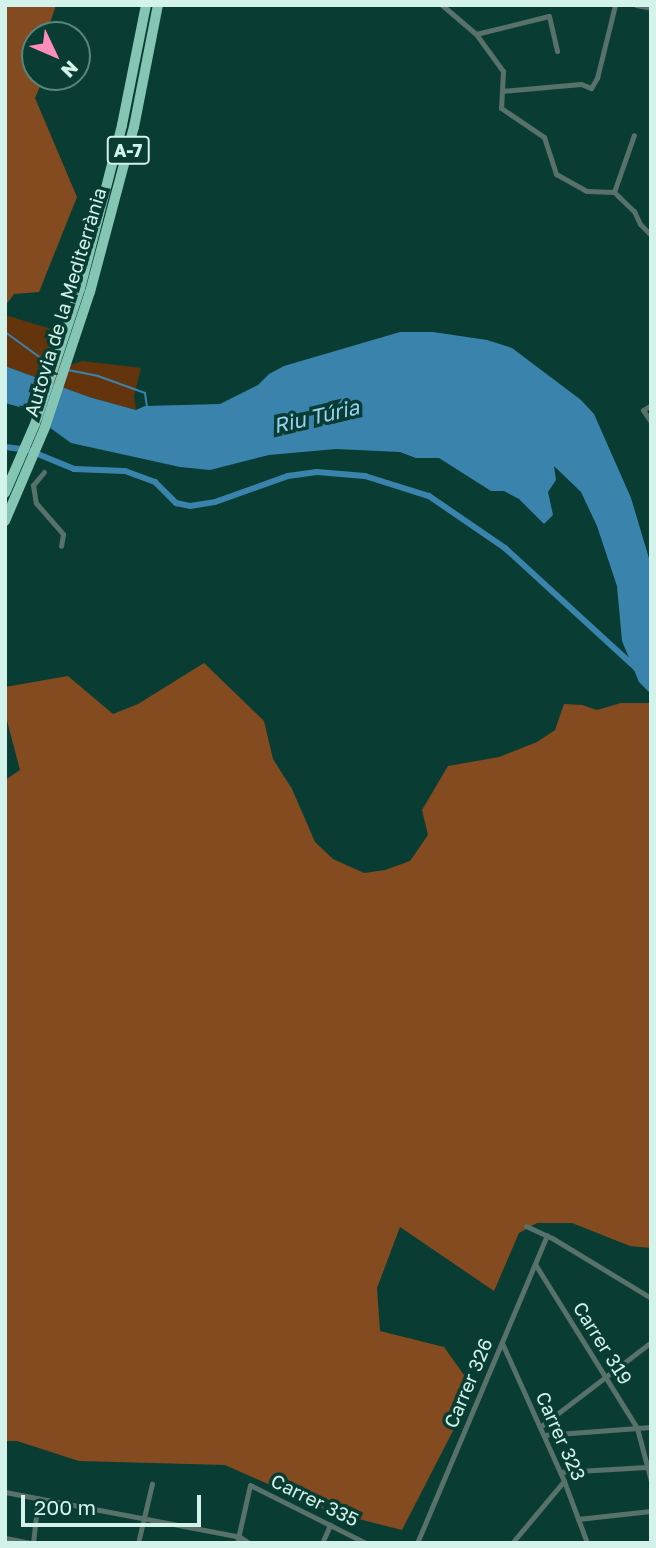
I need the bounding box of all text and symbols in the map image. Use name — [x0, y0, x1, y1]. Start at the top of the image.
north arrow — [21, 21, 91, 91]
text: N — [57, 56, 83, 83]
road number: A-7 — [105, 135, 151, 164]
street label: Autovia de la Mediterrània — [19, 185, 111, 419]
water label: Riu Túria — [271, 394, 361, 438]
street label: Carrer 319 — [569, 1297, 637, 1389]
street label: Carrer 326 — [439, 1335, 497, 1431]
street label: Carrer 323 — [531, 1388, 591, 1484]
street label: Carrer 335 — [267, 1469, 363, 1531]
scale bar — [24, 1482, 205, 1526]
text: 200 m — [34, 1494, 96, 1520]

